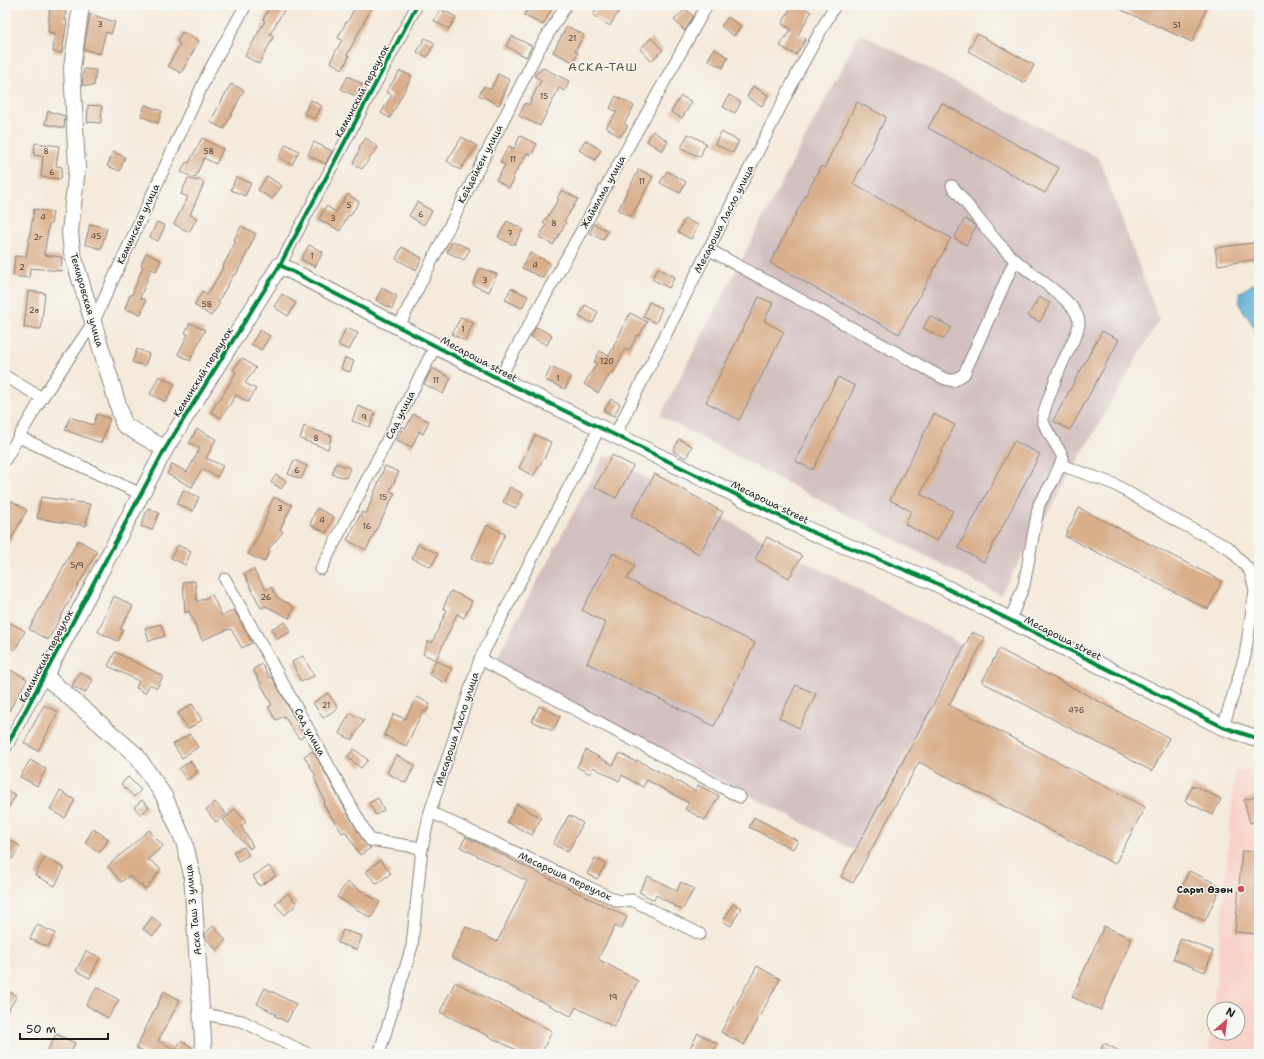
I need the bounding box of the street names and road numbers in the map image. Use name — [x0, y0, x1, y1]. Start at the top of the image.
street label: Кеминский переулок — [332, 42, 392, 140]
street label: Кейдейкен улица — [455, 122, 506, 206]
street label: Жайылма улица — [578, 152, 629, 231]
street label: Месароша Ласло улица — [691, 162, 757, 275]
street label: Кеминская улица — [114, 181, 163, 266]
street label: Темировская улица — [67, 251, 107, 349]
street label: Кеминский переулок — [170, 324, 236, 419]
street label: Месароша street — [438, 333, 520, 385]
street label: Сад улица — [382, 388, 418, 441]
street label: Месароша street — [729, 478, 811, 526]
street label: Кеминский переулок — [16, 607, 76, 705]
street label: Месароша street — [1022, 613, 1104, 663]
street label: Месароша Ласло улица — [432, 670, 482, 788]
street label: Сад улица — [292, 706, 329, 759]
street label: Месароша переулок — [516, 849, 614, 904]
street label: Аска Таш 3 улица — [182, 863, 204, 956]

